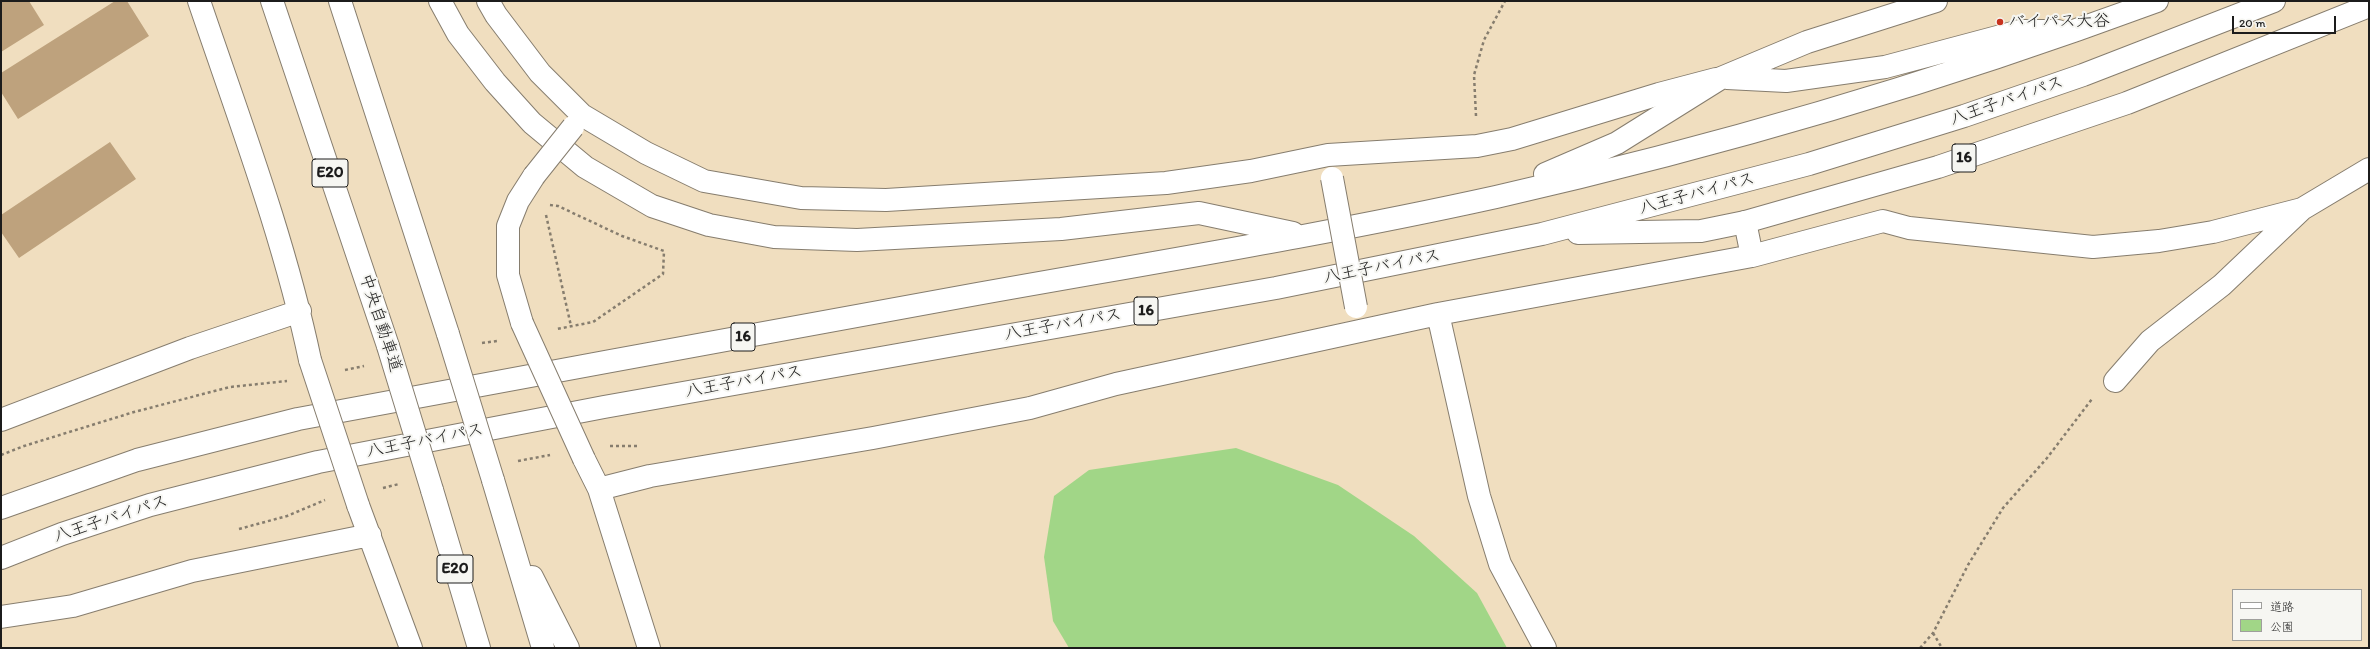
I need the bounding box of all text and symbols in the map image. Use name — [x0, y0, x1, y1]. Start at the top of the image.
scale bar — [2234, 8, 2338, 34]
place label: バイパス大谷 — [2008, 12, 2110, 32]
text: 20 m — [2239, 16, 2266, 30]
marker: バイパス大谷 — [1995, 17, 2005, 27]
street label: 八王子バイパス — [1947, 72, 2067, 130]
road number: 16 — [1952, 144, 1976, 172]
road number: E20 — [312, 159, 348, 187]
street label: 八王子バイパス — [1637, 169, 1757, 219]
street label: 八王子バイパス — [1322, 246, 1442, 288]
street label: 中央自動車道 — [355, 271, 405, 375]
road number: 16 — [1134, 297, 1158, 325]
street label: 八王子バイパス — [1003, 305, 1123, 345]
road number: 16 — [731, 323, 755, 351]
street label: 八王子バイパス — [684, 362, 804, 402]
street label: 八王子バイパス — [365, 420, 485, 462]
street label: 八王子バイパス — [51, 491, 171, 547]
road number: E20 — [437, 555, 473, 583]
legend — [2232, 589, 2362, 641]
text: 道路 — [2270, 600, 2294, 614]
text: 公園 — [2270, 620, 2294, 634]

